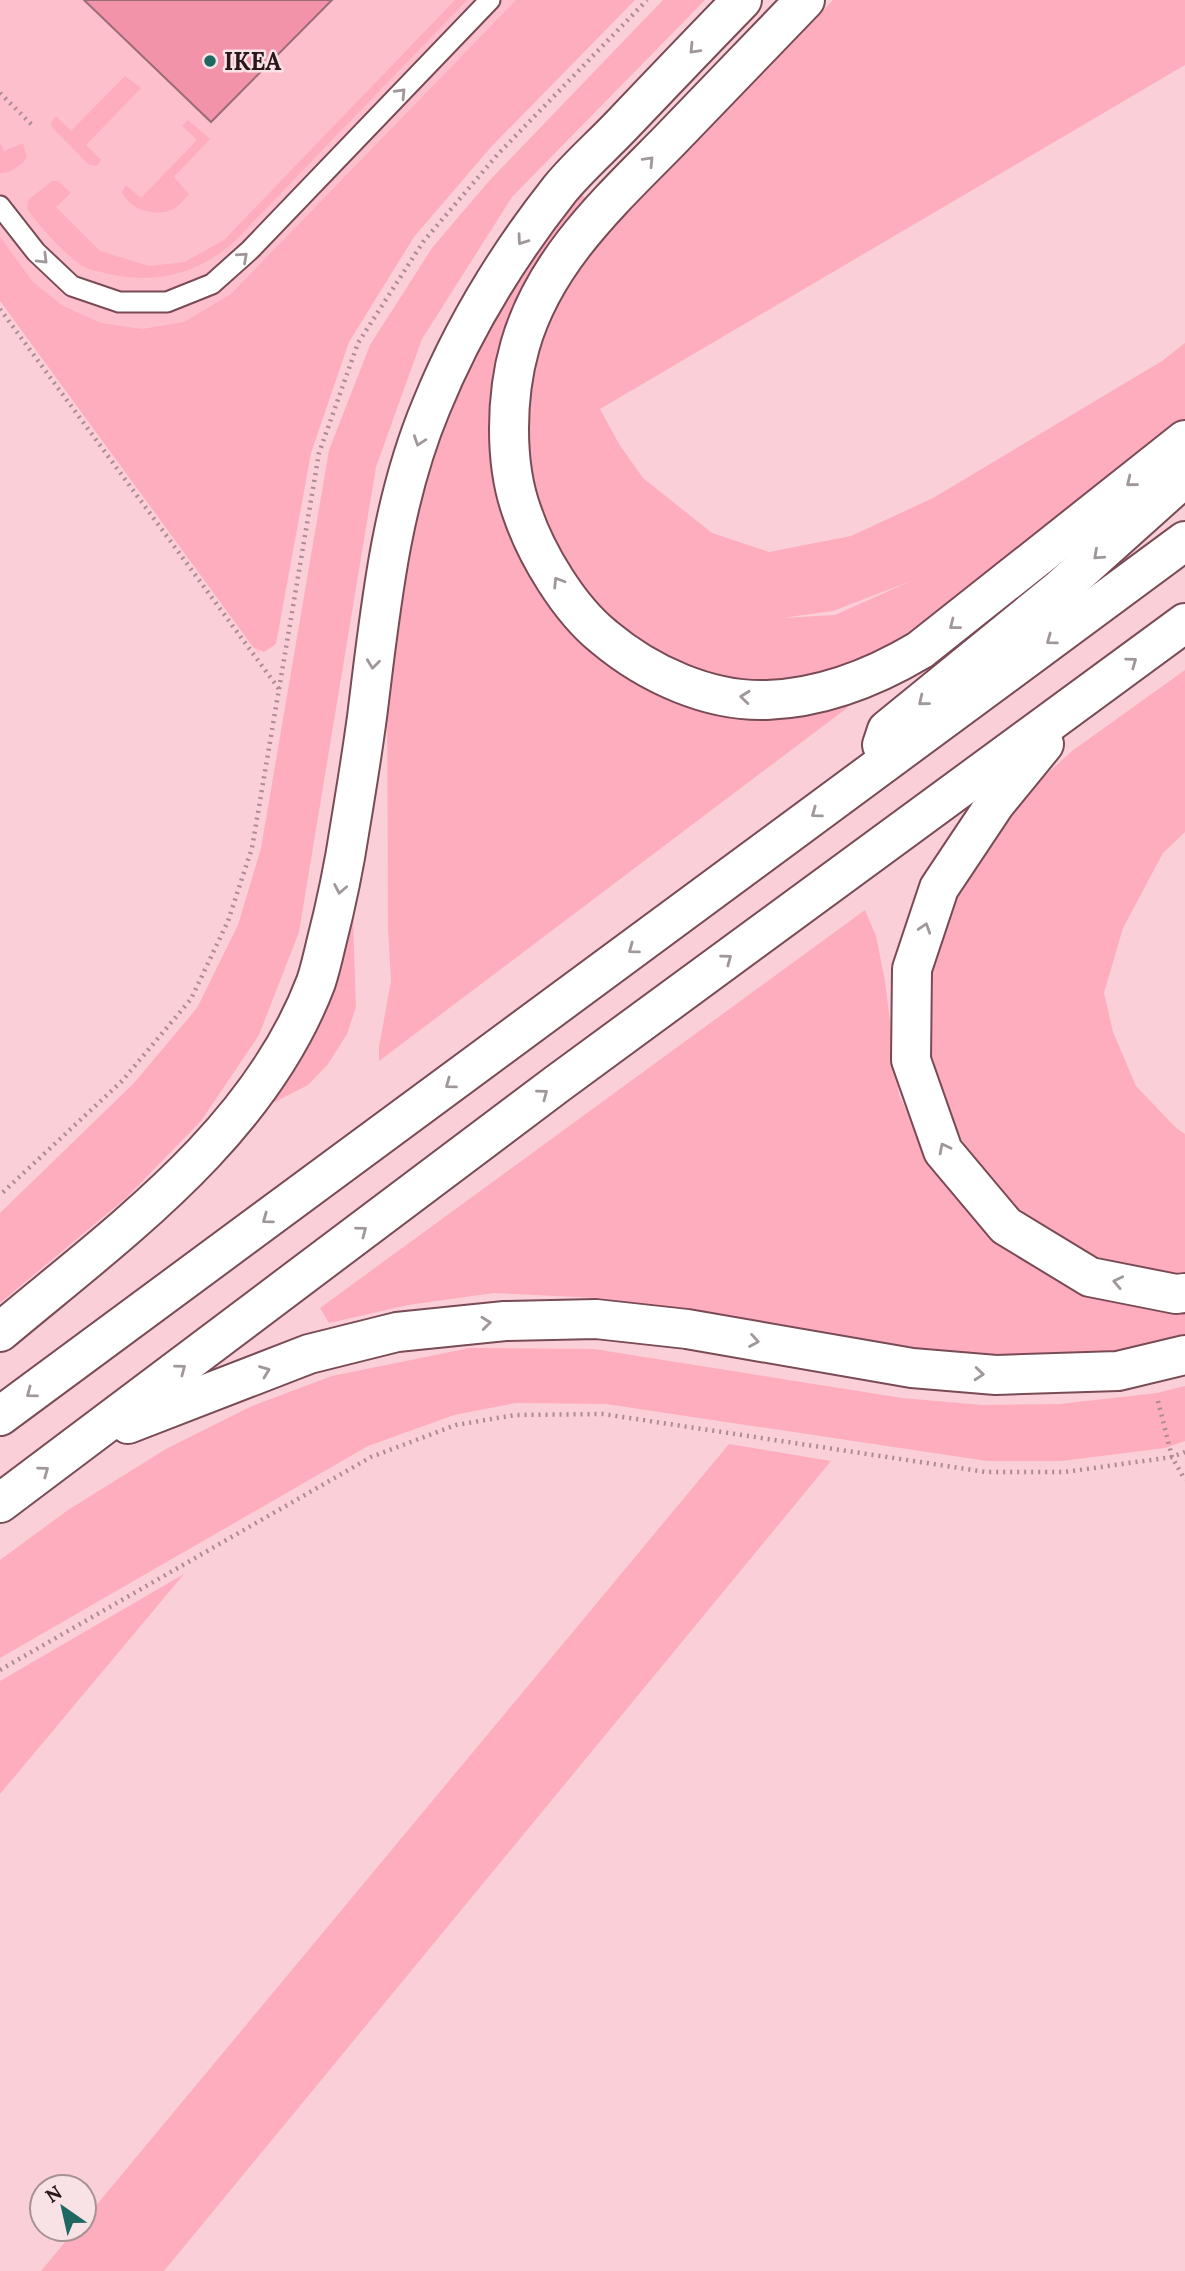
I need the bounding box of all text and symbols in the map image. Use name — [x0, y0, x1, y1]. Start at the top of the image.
one-way arrow — [690, 41, 703, 54]
place label: IKEA — [224, 46, 281, 77]
marker: IKEA — [202, 53, 218, 69]
one-way arrow — [392, 88, 405, 101]
one-way arrow — [641, 156, 654, 169]
one-way arrow — [518, 232, 530, 245]
one-way arrow — [35, 250, 48, 263]
one-way arrow — [235, 252, 248, 265]
one-way arrow — [413, 435, 427, 447]
one-way arrow — [1127, 474, 1139, 487]
one-way arrow — [1093, 547, 1106, 560]
one-way arrow — [554, 577, 567, 590]
one-way arrow — [950, 617, 963, 629]
one-way arrow — [1046, 631, 1059, 644]
one-way arrow — [366, 658, 381, 670]
one-way arrow — [1124, 658, 1137, 670]
one-way arrow — [739, 690, 751, 705]
one-way arrow — [918, 692, 931, 705]
one-way arrow — [811, 805, 824, 818]
one-way arrow — [333, 883, 348, 895]
one-way arrow — [917, 923, 931, 935]
one-way arrow — [628, 940, 641, 953]
one-way arrow — [719, 955, 732, 968]
one-way arrow — [445, 1075, 458, 1088]
one-way arrow — [536, 1090, 548, 1103]
one-way arrow — [938, 1142, 952, 1155]
one-way arrow — [262, 1210, 275, 1223]
one-way arrow — [354, 1227, 367, 1240]
one-way arrow — [1112, 1276, 1124, 1291]
one-way arrow — [481, 1316, 492, 1331]
one-way arrow — [748, 1333, 760, 1348]
one-way arrow — [173, 1364, 185, 1377]
one-way arrow — [259, 1365, 271, 1379]
one-way arrow — [974, 1366, 985, 1381]
one-way arrow — [26, 1385, 39, 1397]
one-way arrow — [36, 1467, 48, 1479]
north arrow — [28, 2173, 98, 2243]
text: N — [41, 2180, 67, 2208]

